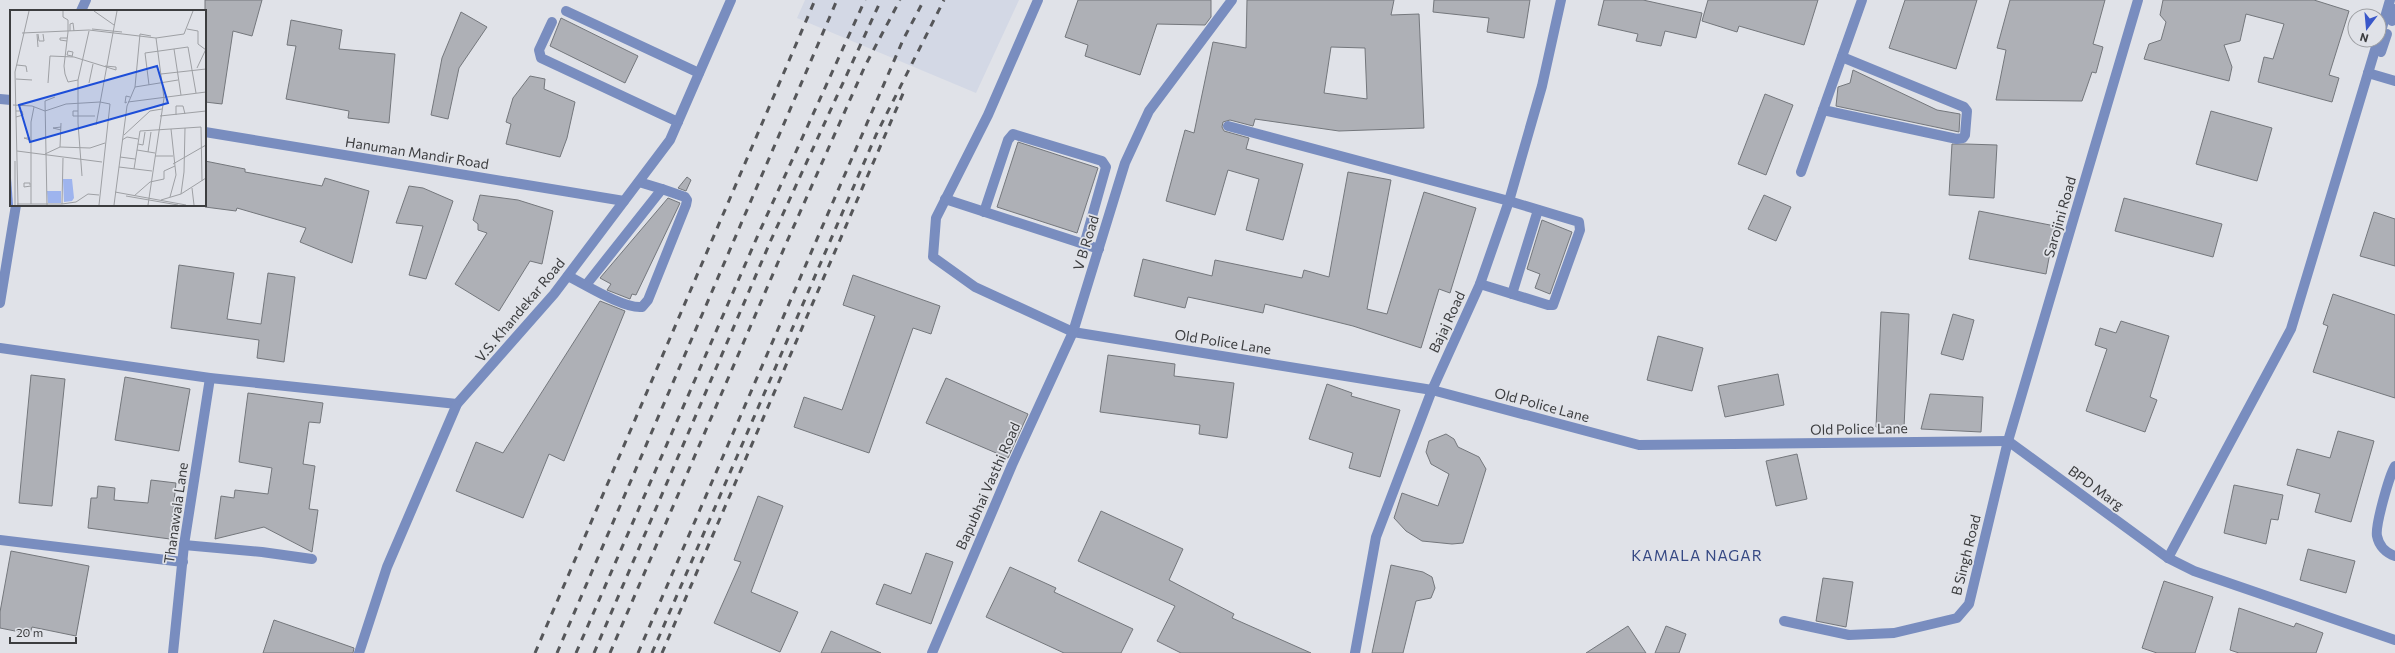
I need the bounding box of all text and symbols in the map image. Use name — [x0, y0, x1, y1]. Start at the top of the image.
north arrow — [2347, 8, 2387, 48]
inset map — [10, 10, 206, 206]
text: N — [2358, 31, 2370, 45]
street label: Hanuman Mandir Road — [344, 133, 490, 172]
street label: Sarojini Road — [2040, 174, 2079, 259]
street label: V B Road — [1069, 213, 1102, 272]
street label: V.S. Khandekar Road — [471, 254, 568, 365]
street label: Bajaj Road — [1425, 288, 1468, 355]
street label: Old Police Lane — [1174, 325, 1273, 358]
street label: Old Police Lane — [1493, 384, 1591, 425]
street label: Bapubhai Vasthi Road — [952, 419, 1023, 552]
street label: Old Police Lane — [1810, 419, 1908, 438]
street label: Thanawala Lane — [160, 461, 191, 565]
street label: BPD Marg — [2065, 462, 2128, 514]
street label: B Singh Road — [1947, 513, 1984, 597]
district label: KAMALA NAGAR — [1631, 546, 1763, 564]
scale bar — [10, 619, 76, 645]
text: 20 m — [16, 625, 43, 639]

